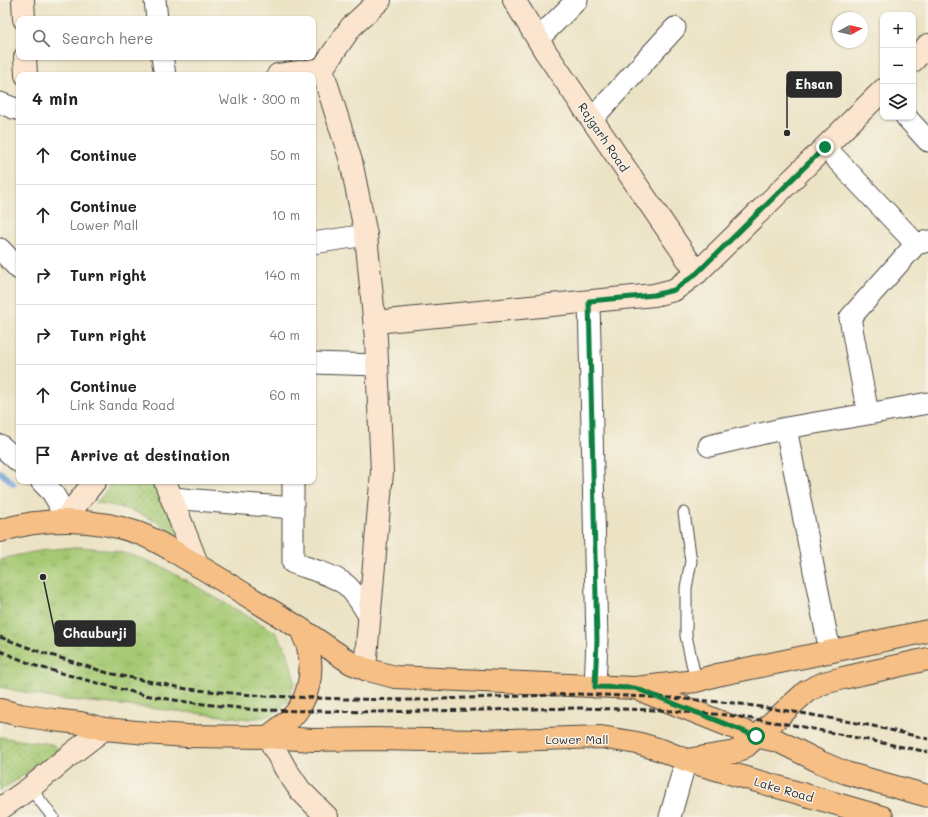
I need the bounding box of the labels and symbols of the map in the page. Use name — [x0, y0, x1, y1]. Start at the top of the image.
north arrow — [832, 12, 868, 48]
callout: Ehsan — [787, 72, 841, 97]
text: Ehsan — [795, 75, 833, 92]
street label: Rajgarh Road — [575, 99, 633, 175]
route end — [816, 138, 834, 156]
callout: Chauburji — [55, 621, 135, 646]
text: Chauburji — [63, 624, 127, 641]
route start — [747, 727, 765, 745]
street label: Lower Mall — [545, 731, 609, 747]
street label: Lake Road — [752, 773, 816, 805]

